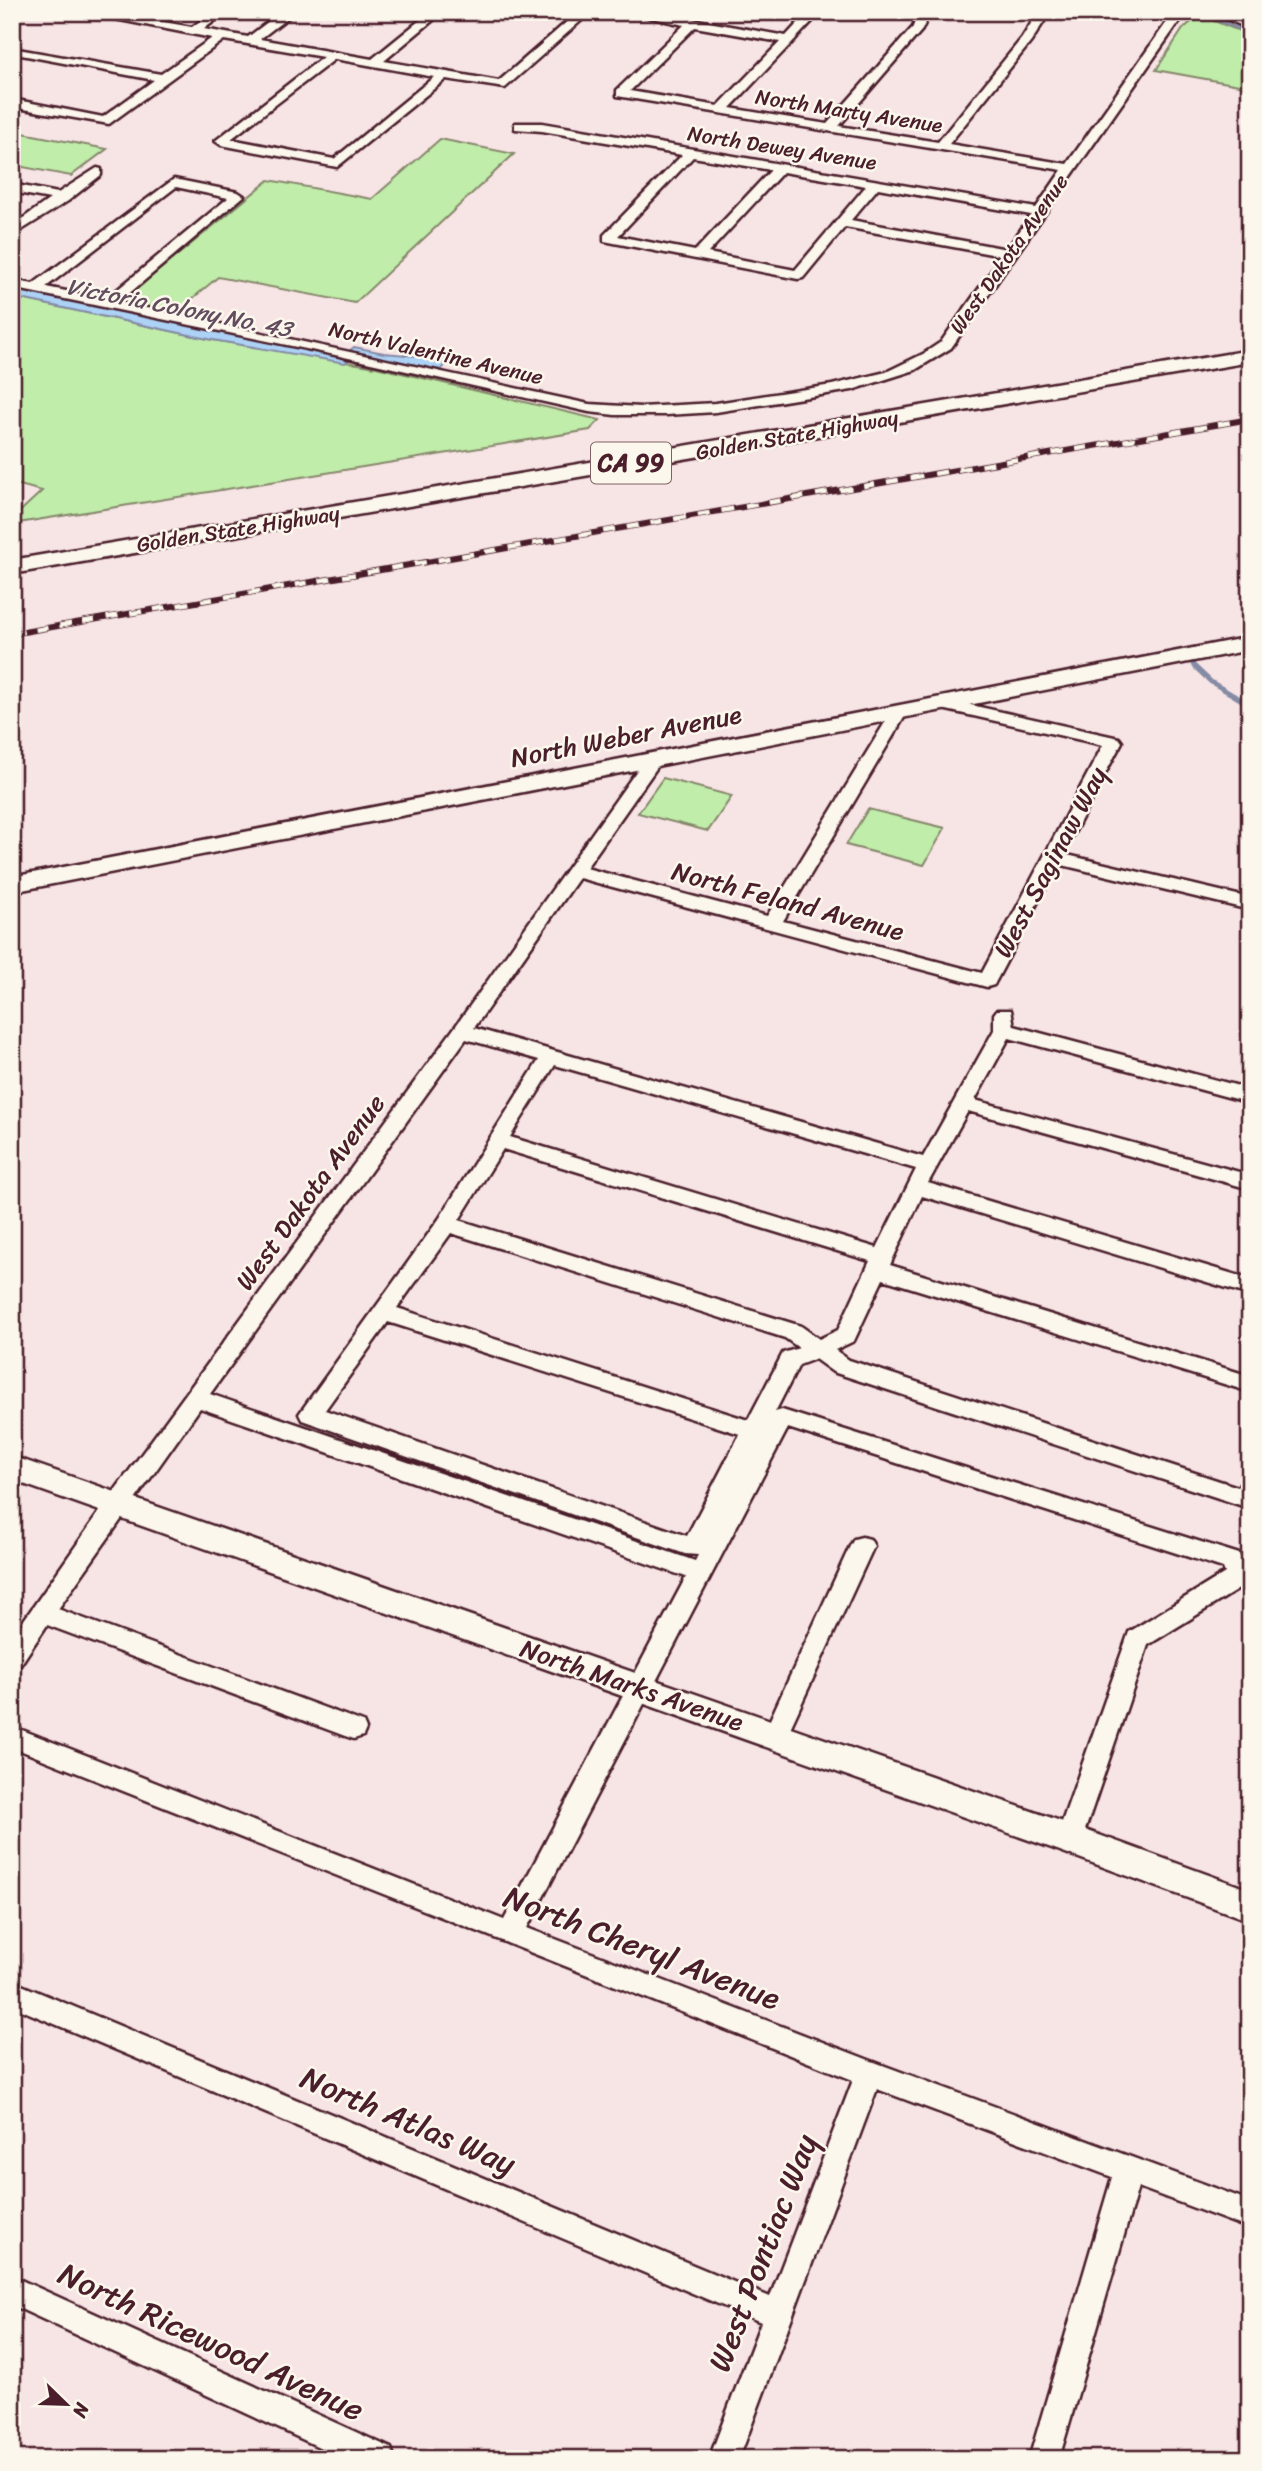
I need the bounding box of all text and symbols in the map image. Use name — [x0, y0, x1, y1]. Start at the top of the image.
street label: North Marty Avenue — [753, 77, 945, 145]
street label: North Dewey Avenue — [685, 114, 879, 182]
street label: West Dakota Avenue — [939, 166, 1079, 342]
water label: Victoria Colony No. 43 — [63, 266, 298, 351]
street label: North Valentine Avenue — [325, 310, 547, 396]
street label: Golden State Highway — [693, 398, 901, 472]
road number: CA 99 — [591, 442, 671, 484]
street label: Golden State Highway — [134, 494, 342, 564]
street label: North Weber Avenue — [506, 691, 746, 781]
street label: West Saginaw Way — [980, 757, 1120, 966]
street label: North Feland Avenue — [667, 848, 910, 954]
street label: West Dakota Avenue — [223, 1084, 397, 1300]
street label: North Marks Avenue — [514, 1625, 750, 1745]
street label: North Cheryl Avenue — [495, 1869, 789, 2027]
street label: North Atlas Way — [291, 2050, 525, 2192]
street label: West Pontiac Way — [691, 2125, 835, 2380]
street label: North Ricewood Avenue — [52, 2254, 370, 2430]
north arrow — [32, 2370, 102, 2440]

